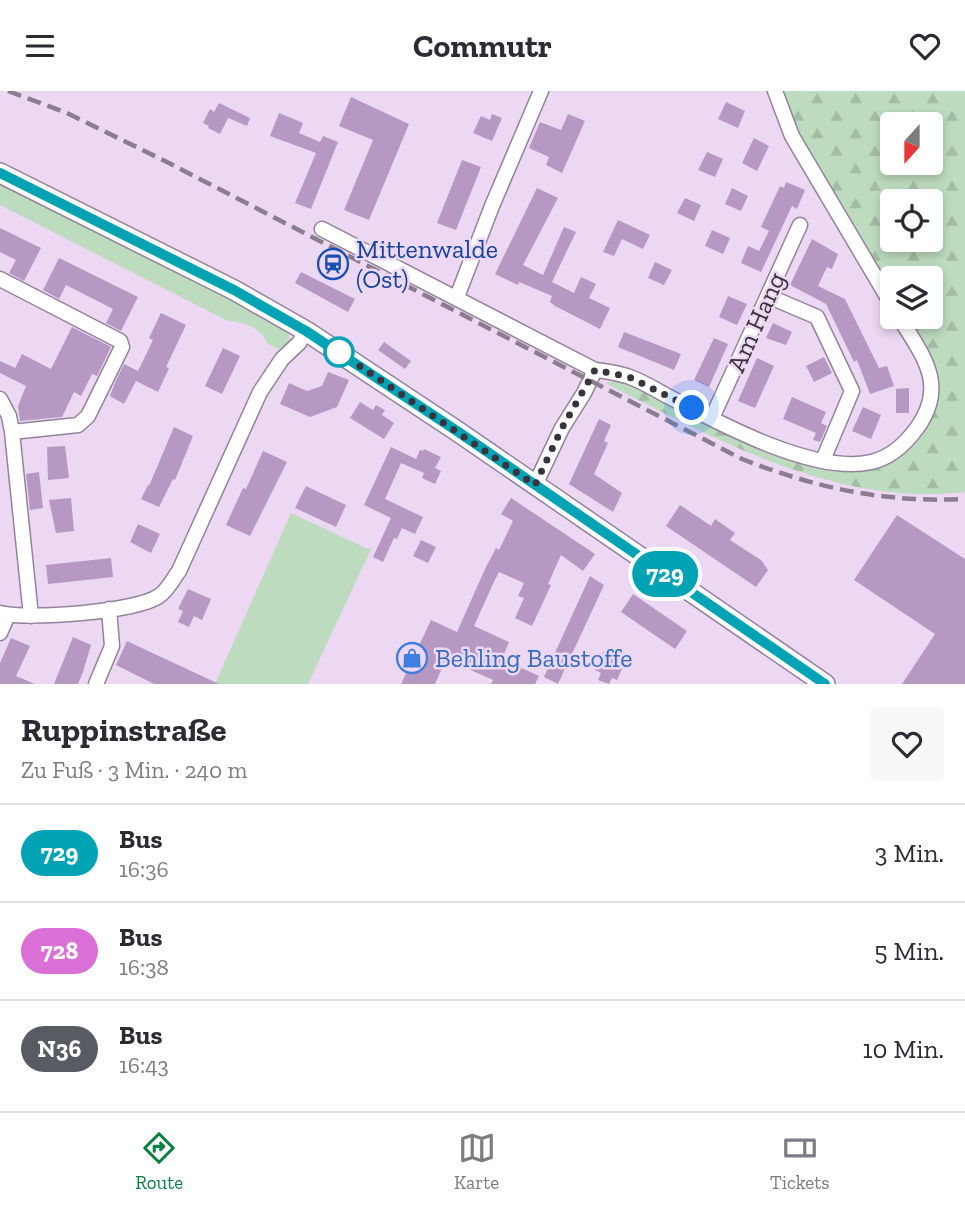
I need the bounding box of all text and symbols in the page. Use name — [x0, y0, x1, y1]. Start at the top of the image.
icon: menu — [21, 27, 59, 65]
text: Commutr — [413, 27, 552, 65]
icon: heart — [906, 27, 944, 65]
north arrow — [880, 112, 943, 175]
map controls — [880, 112, 943, 329]
button: locate — [880, 189, 943, 252]
place label: Mittenwalde (Ost) — [356, 233, 498, 295]
station icon: Mittenwalde (Ost) — [316, 247, 350, 281]
button: layers — [880, 266, 943, 329]
street label: Am Hang — [720, 267, 792, 377]
unlabelled marker — [324, 337, 354, 367]
your location — [674, 390, 709, 425]
line badge: 729 — [625, 551, 705, 597]
text: 729 — [646, 559, 684, 588]
shop icon: Behling Baustoffe — [395, 641, 429, 675]
place label: Behling Baustoffe — [435, 642, 633, 674]
button: heart — [870, 707, 944, 781]
text: Ruppinstraße — [21, 710, 226, 749]
text: Zu Fuß · 3 Min. · 240 m — [21, 756, 247, 784]
text: Bus — [119, 823, 162, 855]
text: 3 Min. — [875, 837, 944, 869]
text: 729 — [41, 838, 78, 867]
text: 16:36 — [119, 855, 169, 883]
text: Bus — [119, 921, 162, 953]
text: 5 Min. — [874, 935, 944, 967]
text: 728 — [41, 936, 78, 965]
text: 16:38 — [119, 953, 169, 981]
text: Bus — [119, 1019, 162, 1051]
text: 10 Min. — [863, 1033, 944, 1065]
text: N36 — [38, 1034, 81, 1063]
text: 16:43 — [119, 1051, 169, 1079]
tab: Route — [135, 1129, 183, 1194]
tab: Karte — [454, 1129, 499, 1194]
tab: Tickets — [770, 1129, 830, 1194]

